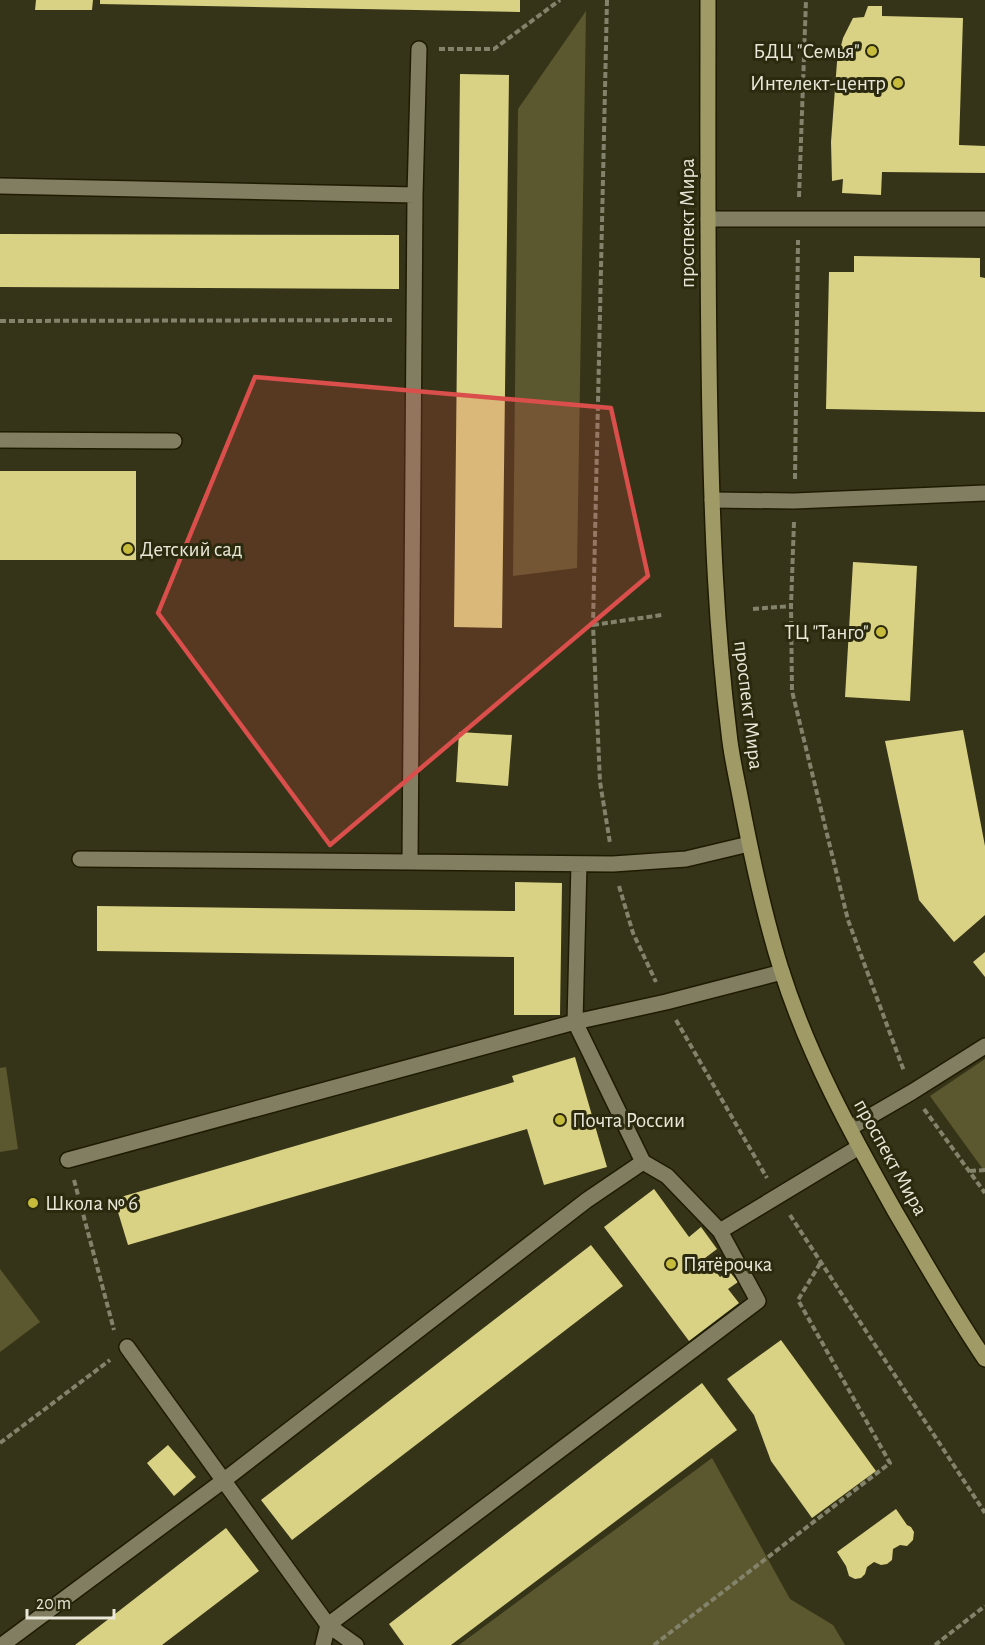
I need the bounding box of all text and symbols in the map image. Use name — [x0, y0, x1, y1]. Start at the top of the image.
place label: БДЦ "Семья" — [753, 41, 860, 62]
marker: БДЦ "Семья" — [865, 44, 879, 58]
place label: Интелект-центр — [750, 73, 886, 94]
marker: Интелект-центр — [891, 76, 905, 90]
street label: проспект Мира — [677, 158, 698, 288]
place label: Детский сад — [140, 539, 243, 560]
marker: Детский сад — [121, 542, 135, 556]
place label: ТЦ "Танго" — [784, 622, 869, 643]
marker: ТЦ "Танго" — [874, 625, 888, 639]
street label: проспект Мира — [730, 639, 767, 771]
street label: проспект Мира — [850, 1095, 931, 1219]
place label: Почта России — [572, 1110, 685, 1131]
marker: Почта России — [553, 1113, 567, 1127]
place label: Школа № 6 — [45, 1193, 138, 1214]
marker: Школа № 6 — [26, 1196, 40, 1210]
place label: Пятёрочка — [683, 1254, 773, 1275]
marker: Пятёрочка — [664, 1257, 678, 1271]
scale bar — [27, 1582, 114, 1620]
text: 20 m — [36, 1595, 71, 1613]

